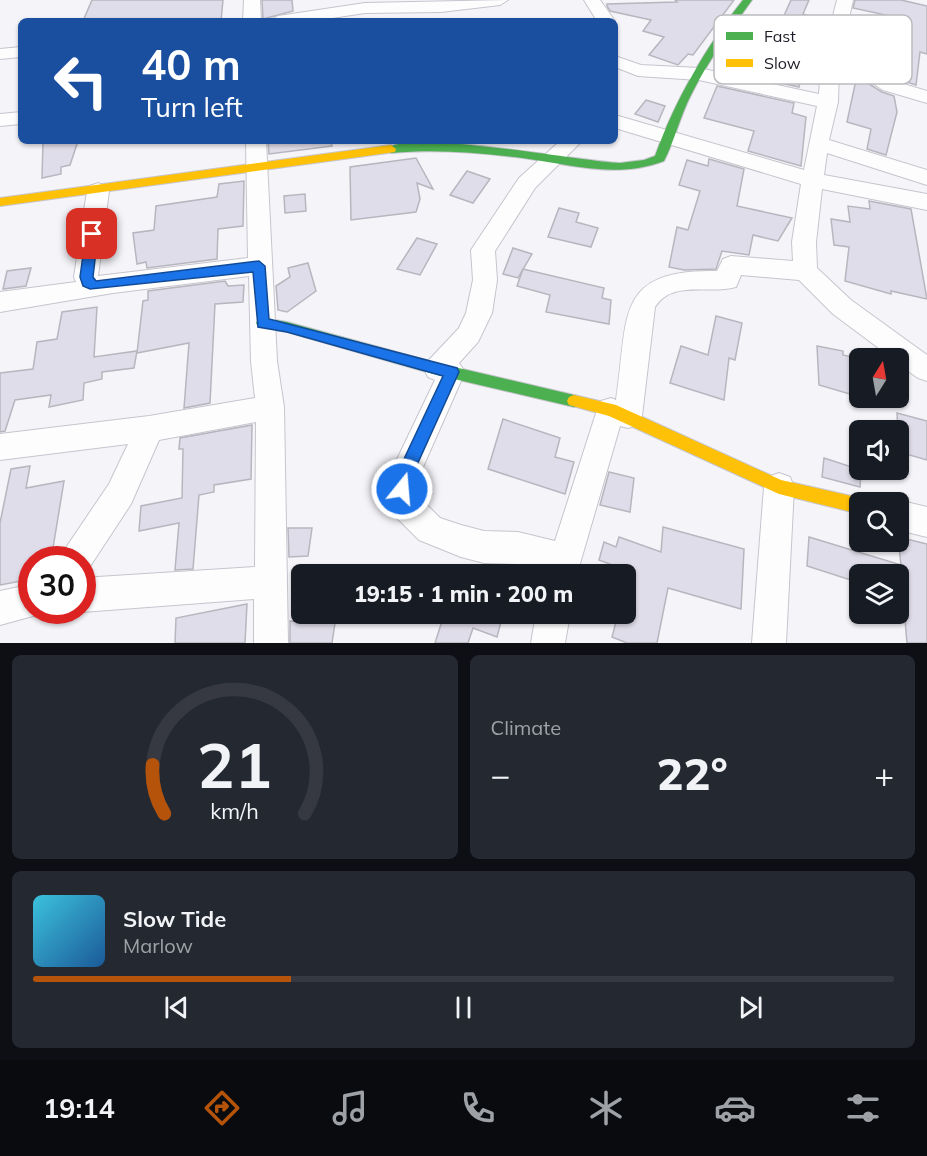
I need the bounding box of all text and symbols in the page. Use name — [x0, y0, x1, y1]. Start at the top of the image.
legend — [714, 15, 912, 84]
text: Fast — [764, 26, 796, 46]
text: 40 m — [141, 38, 241, 91]
icon: left — [42, 42, 120, 120]
text: Slow — [764, 53, 801, 73]
text: Turn left — [141, 90, 243, 124]
pin — [66, 208, 117, 259]
icon: arrive — [75, 217, 108, 250]
north arrow — [849, 348, 909, 408]
map controls — [849, 348, 909, 624]
button: sound — [849, 420, 909, 480]
position arrow — [370, 457, 434, 521]
button: search — [849, 492, 909, 552]
speed limit sign: 30 — [18, 546, 96, 624]
button: layers — [849, 564, 909, 624]
text: 19:15 · 1 min · 200 m — [354, 580, 573, 608]
text: Climate — [491, 715, 561, 740]
text: 21 — [197, 725, 272, 804]
text: 22° — [657, 745, 728, 801]
text: − — [491, 754, 510, 795]
text: + — [874, 754, 894, 795]
text: km/h — [210, 797, 259, 824]
text: Slow Tide — [123, 905, 226, 933]
text: Marlow — [123, 933, 193, 958]
icon: previous — [160, 991, 193, 1024]
icon: pause — [447, 991, 480, 1024]
icon: next — [734, 991, 767, 1024]
icon: directions — [201, 1087, 243, 1129]
icon: music — [329, 1087, 371, 1129]
icon: phone — [457, 1087, 499, 1129]
icon: climate — [585, 1087, 627, 1129]
icon: car — [714, 1087, 756, 1129]
icon: filters — [842, 1087, 884, 1129]
text: 19:14 — [43, 1091, 115, 1125]

